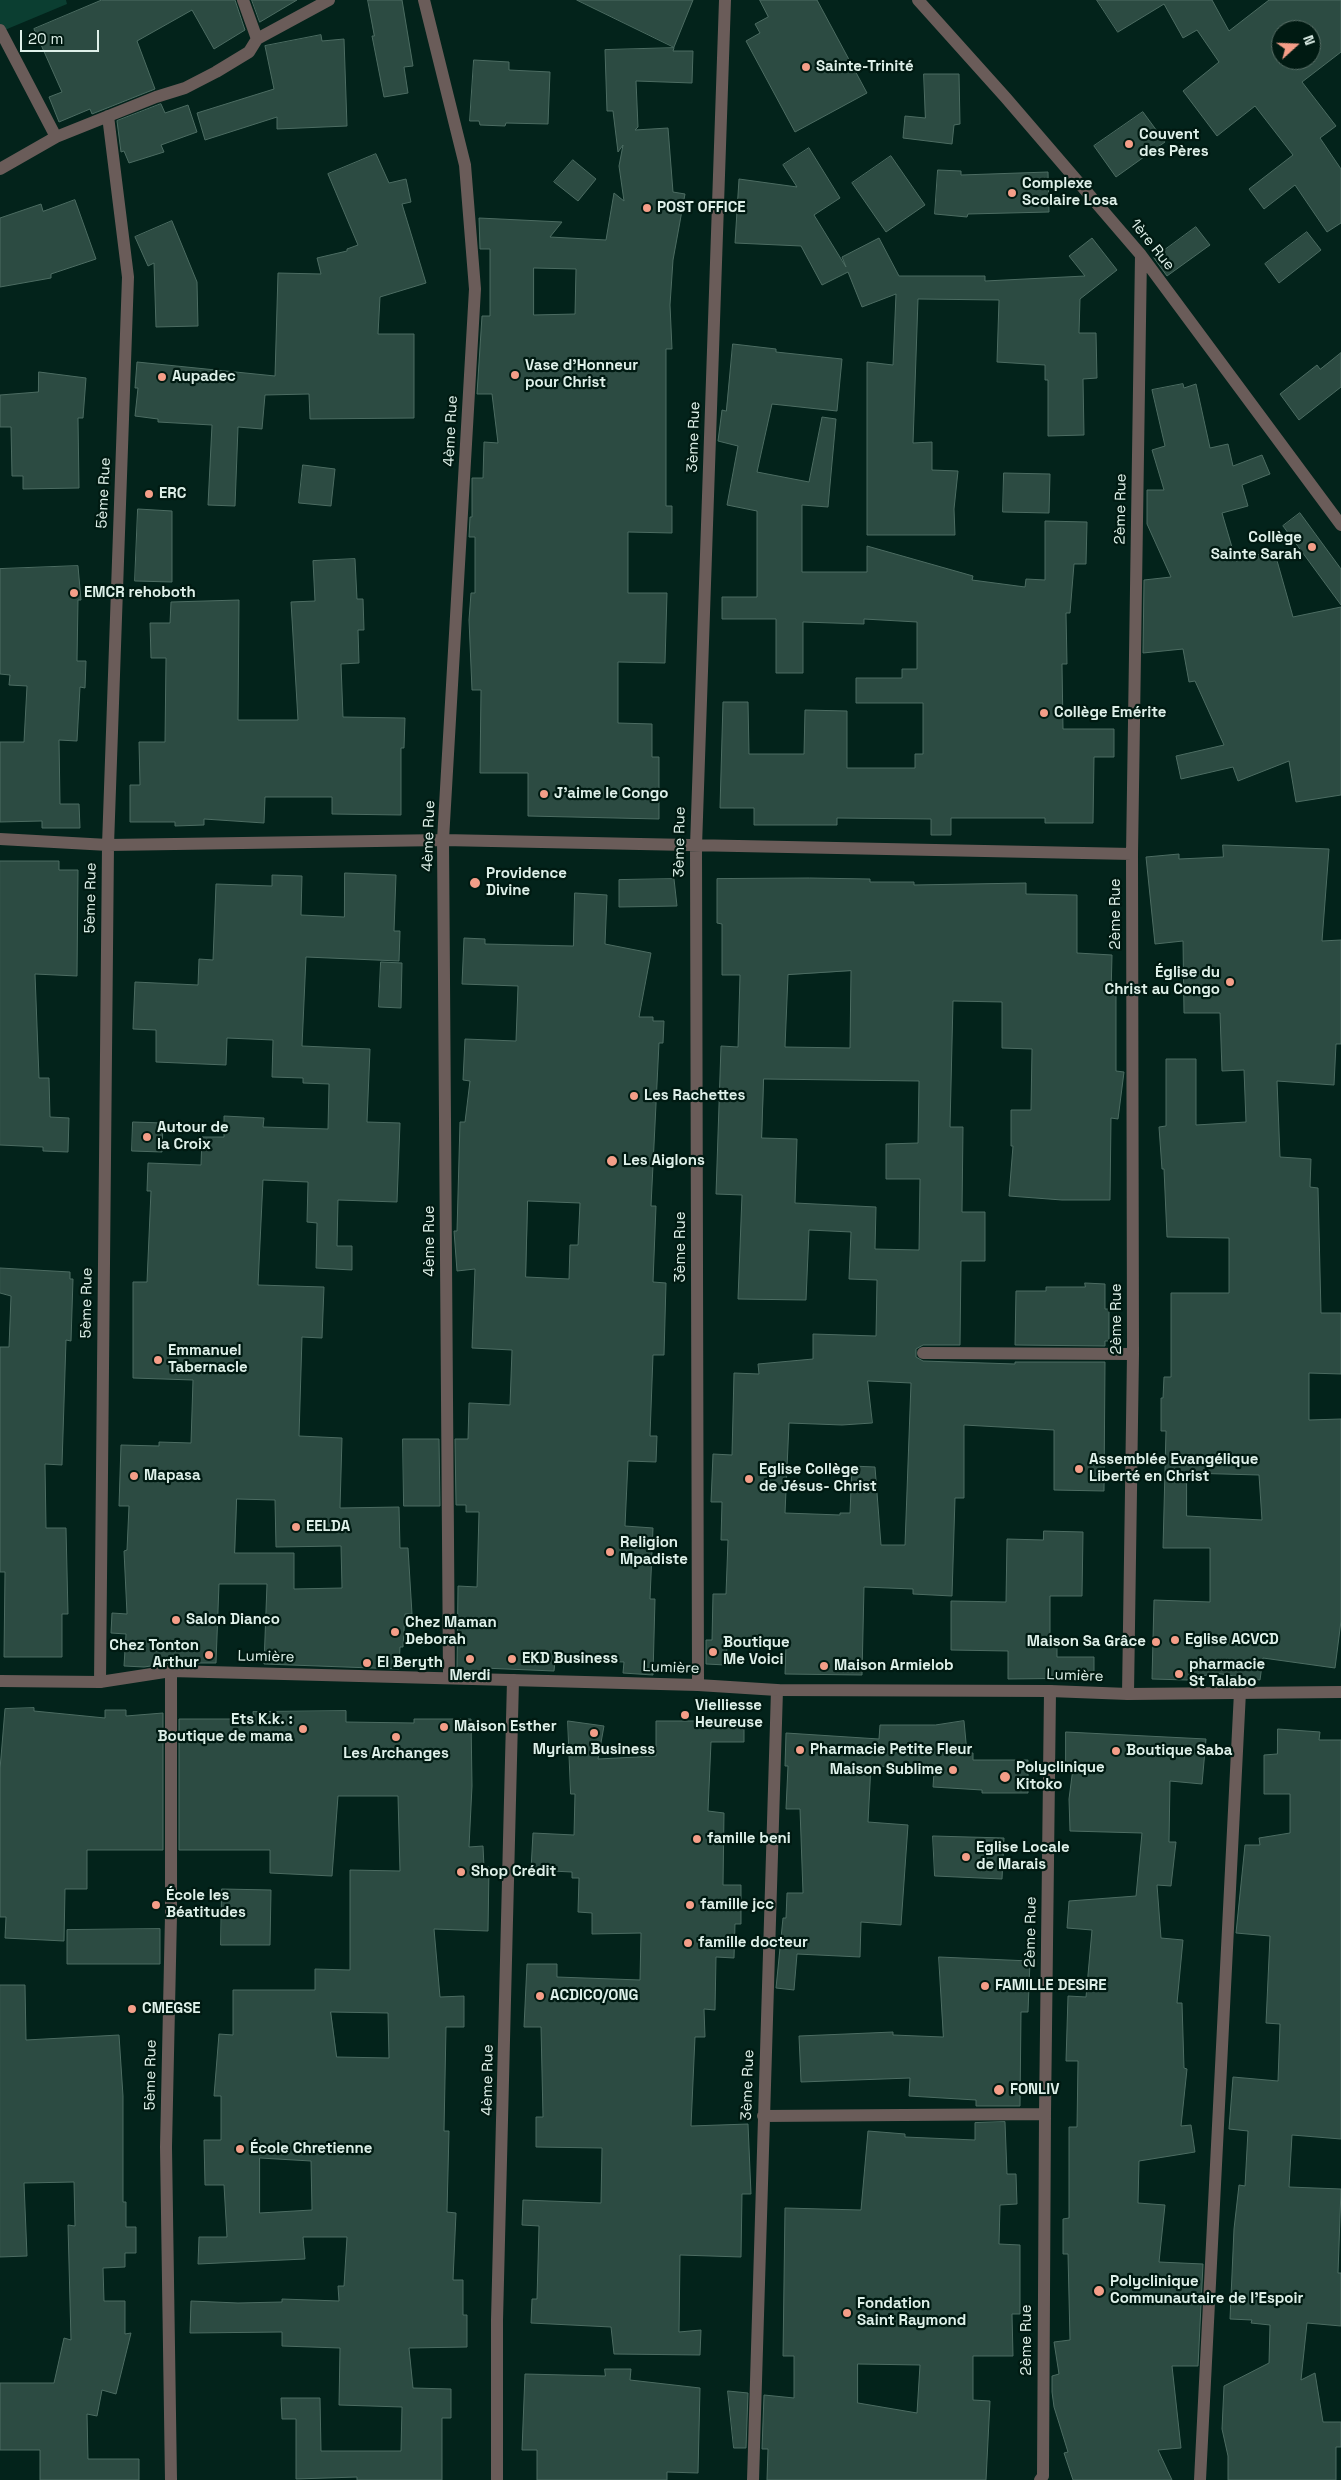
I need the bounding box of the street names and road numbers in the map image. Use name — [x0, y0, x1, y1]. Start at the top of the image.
street label: 1ère Rue — [1126, 216, 1178, 274]
street label: 4ème Rue — [440, 395, 462, 467]
street label: 3ème Rue — [684, 401, 704, 473]
street label: 5ème Rue — [93, 457, 115, 529]
street label: 2ème Rue — [1111, 473, 1131, 545]
street label: 4ème Rue — [419, 800, 439, 872]
street label: 3ème Rue — [670, 806, 690, 878]
street label: 5ème Rue — [81, 862, 101, 934]
street label: 2ème Rue — [1107, 878, 1125, 950]
street label: 4ème Rue — [421, 1205, 439, 1277]
street label: 3ème Rue — [672, 1211, 690, 1283]
street label: 5ème Rue — [77, 1267, 97, 1339]
street label: 2ème Rue — [1108, 1283, 1126, 1355]
street label: Lumière — [237, 1648, 295, 1666]
street label: Lumière — [642, 1658, 700, 1678]
street label: Lumière — [1046, 1666, 1104, 1686]
street label: 2ème Rue — [1021, 1896, 1041, 1968]
street label: 5ème Rue — [141, 2039, 161, 2111]
street label: 4ème Rue — [478, 2044, 498, 2116]
street label: 3ème Rue — [738, 2049, 758, 2121]
street label: 2ème Rue — [1018, 2304, 1036, 2376]

